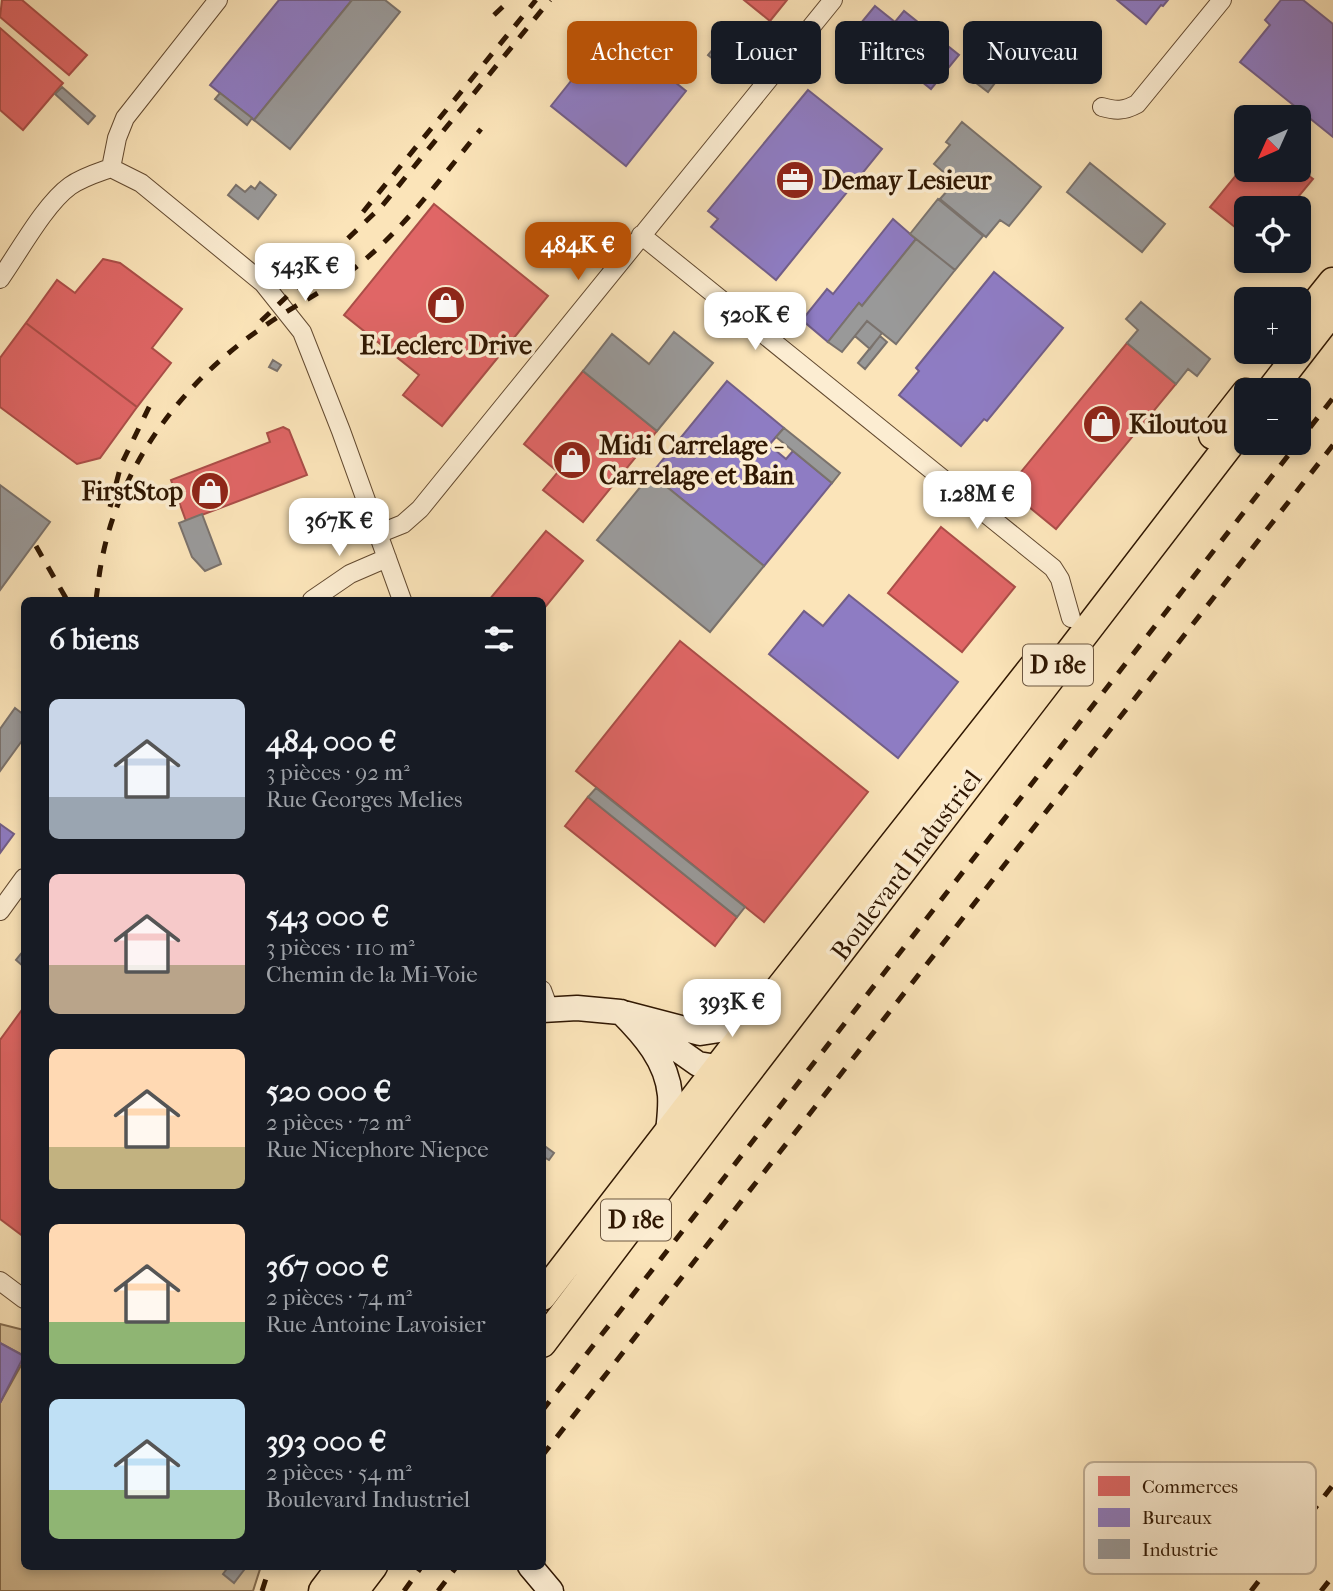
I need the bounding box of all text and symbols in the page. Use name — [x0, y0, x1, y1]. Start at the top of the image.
chip: Acheter — [567, 21, 697, 84]
chip: Louer — [711, 21, 821, 84]
chip: Filtres — [835, 21, 949, 84]
chip: Nouveau — [963, 21, 1102, 84]
north arrow — [1234, 105, 1311, 182]
map controls — [1234, 105, 1311, 455]
office icon: Demay Lesieur — [774, 159, 816, 201]
place label: Demay Lesieur — [822, 165, 993, 196]
button: locate — [1234, 196, 1311, 273]
pin: 484K € — [521, 222, 635, 282]
text: 484K € — [541, 231, 615, 258]
pin: 543K € — [248, 244, 362, 303]
text: 543K € — [271, 252, 339, 279]
shop icon: E.Leclerc Drive — [425, 284, 467, 326]
button: + — [1234, 287, 1311, 364]
pin: 520K € — [698, 292, 812, 352]
text: 520K € — [720, 301, 790, 328]
place label: E.Leclerc Drive — [360, 330, 532, 361]
button: − — [1234, 378, 1311, 455]
shop icon: Kiloutou — [1081, 403, 1123, 445]
place label: Kiloutou — [1129, 409, 1227, 440]
place label: Midi Carrelage - Carrelage et Bain — [599, 430, 795, 491]
shop icon: Midi Carrelage - Carrelage et Bain — [551, 439, 593, 481]
shop icon: FirstStop — [189, 470, 231, 512]
pin: 1.28M € — [912, 472, 1042, 531]
place label: FirstStop — [80, 476, 183, 507]
text: 1.28M € — [939, 480, 1015, 507]
pin: 367K € — [282, 498, 396, 558]
text: 367K € — [305, 507, 373, 534]
icon: filters — [480, 620, 518, 658]
text: 6 biens — [49, 622, 139, 657]
road number: D 18e — [1023, 644, 1093, 686]
text: 484 000 € — [266, 724, 397, 759]
icon: home — [105, 727, 189, 811]
text: 3 pièces · 92 m² — [266, 759, 410, 786]
street label: Boulevard Industriel — [825, 764, 988, 967]
text: Rue Georges Melies — [266, 786, 462, 813]
text: 543 000 € — [266, 899, 389, 934]
icon: home — [105, 902, 189, 986]
text: 3 pièces · 110 m² — [266, 934, 415, 961]
text: Chemin de la Mi-Voie — [266, 961, 478, 988]
pin: 393K € — [675, 979, 789, 1039]
text: 393K € — [699, 988, 765, 1015]
text: 520 000 € — [266, 1074, 391, 1109]
icon: home — [105, 1077, 189, 1161]
text: 2 pièces · 72 m² — [266, 1109, 411, 1136]
text: Rue Nicephore Niepce — [266, 1136, 489, 1163]
road number: D 18e — [601, 1200, 671, 1240]
text: 367 000 € — [266, 1249, 389, 1284]
icon: home — [105, 1252, 189, 1336]
text: 2 pièces · 74 m² — [266, 1284, 412, 1311]
text: Rue Antoine Lavoisier — [266, 1311, 485, 1338]
text: 393 000 € — [266, 1424, 387, 1459]
icon: home — [105, 1427, 189, 1511]
text: 2 pièces · 54 m² — [266, 1459, 412, 1486]
legend — [1084, 1462, 1316, 1574]
text: Commerces — [1142, 1476, 1238, 1498]
text: Boulevard Industriel — [266, 1486, 470, 1513]
text: Bureaux — [1142, 1507, 1212, 1529]
text: Industrie — [1142, 1539, 1218, 1561]

